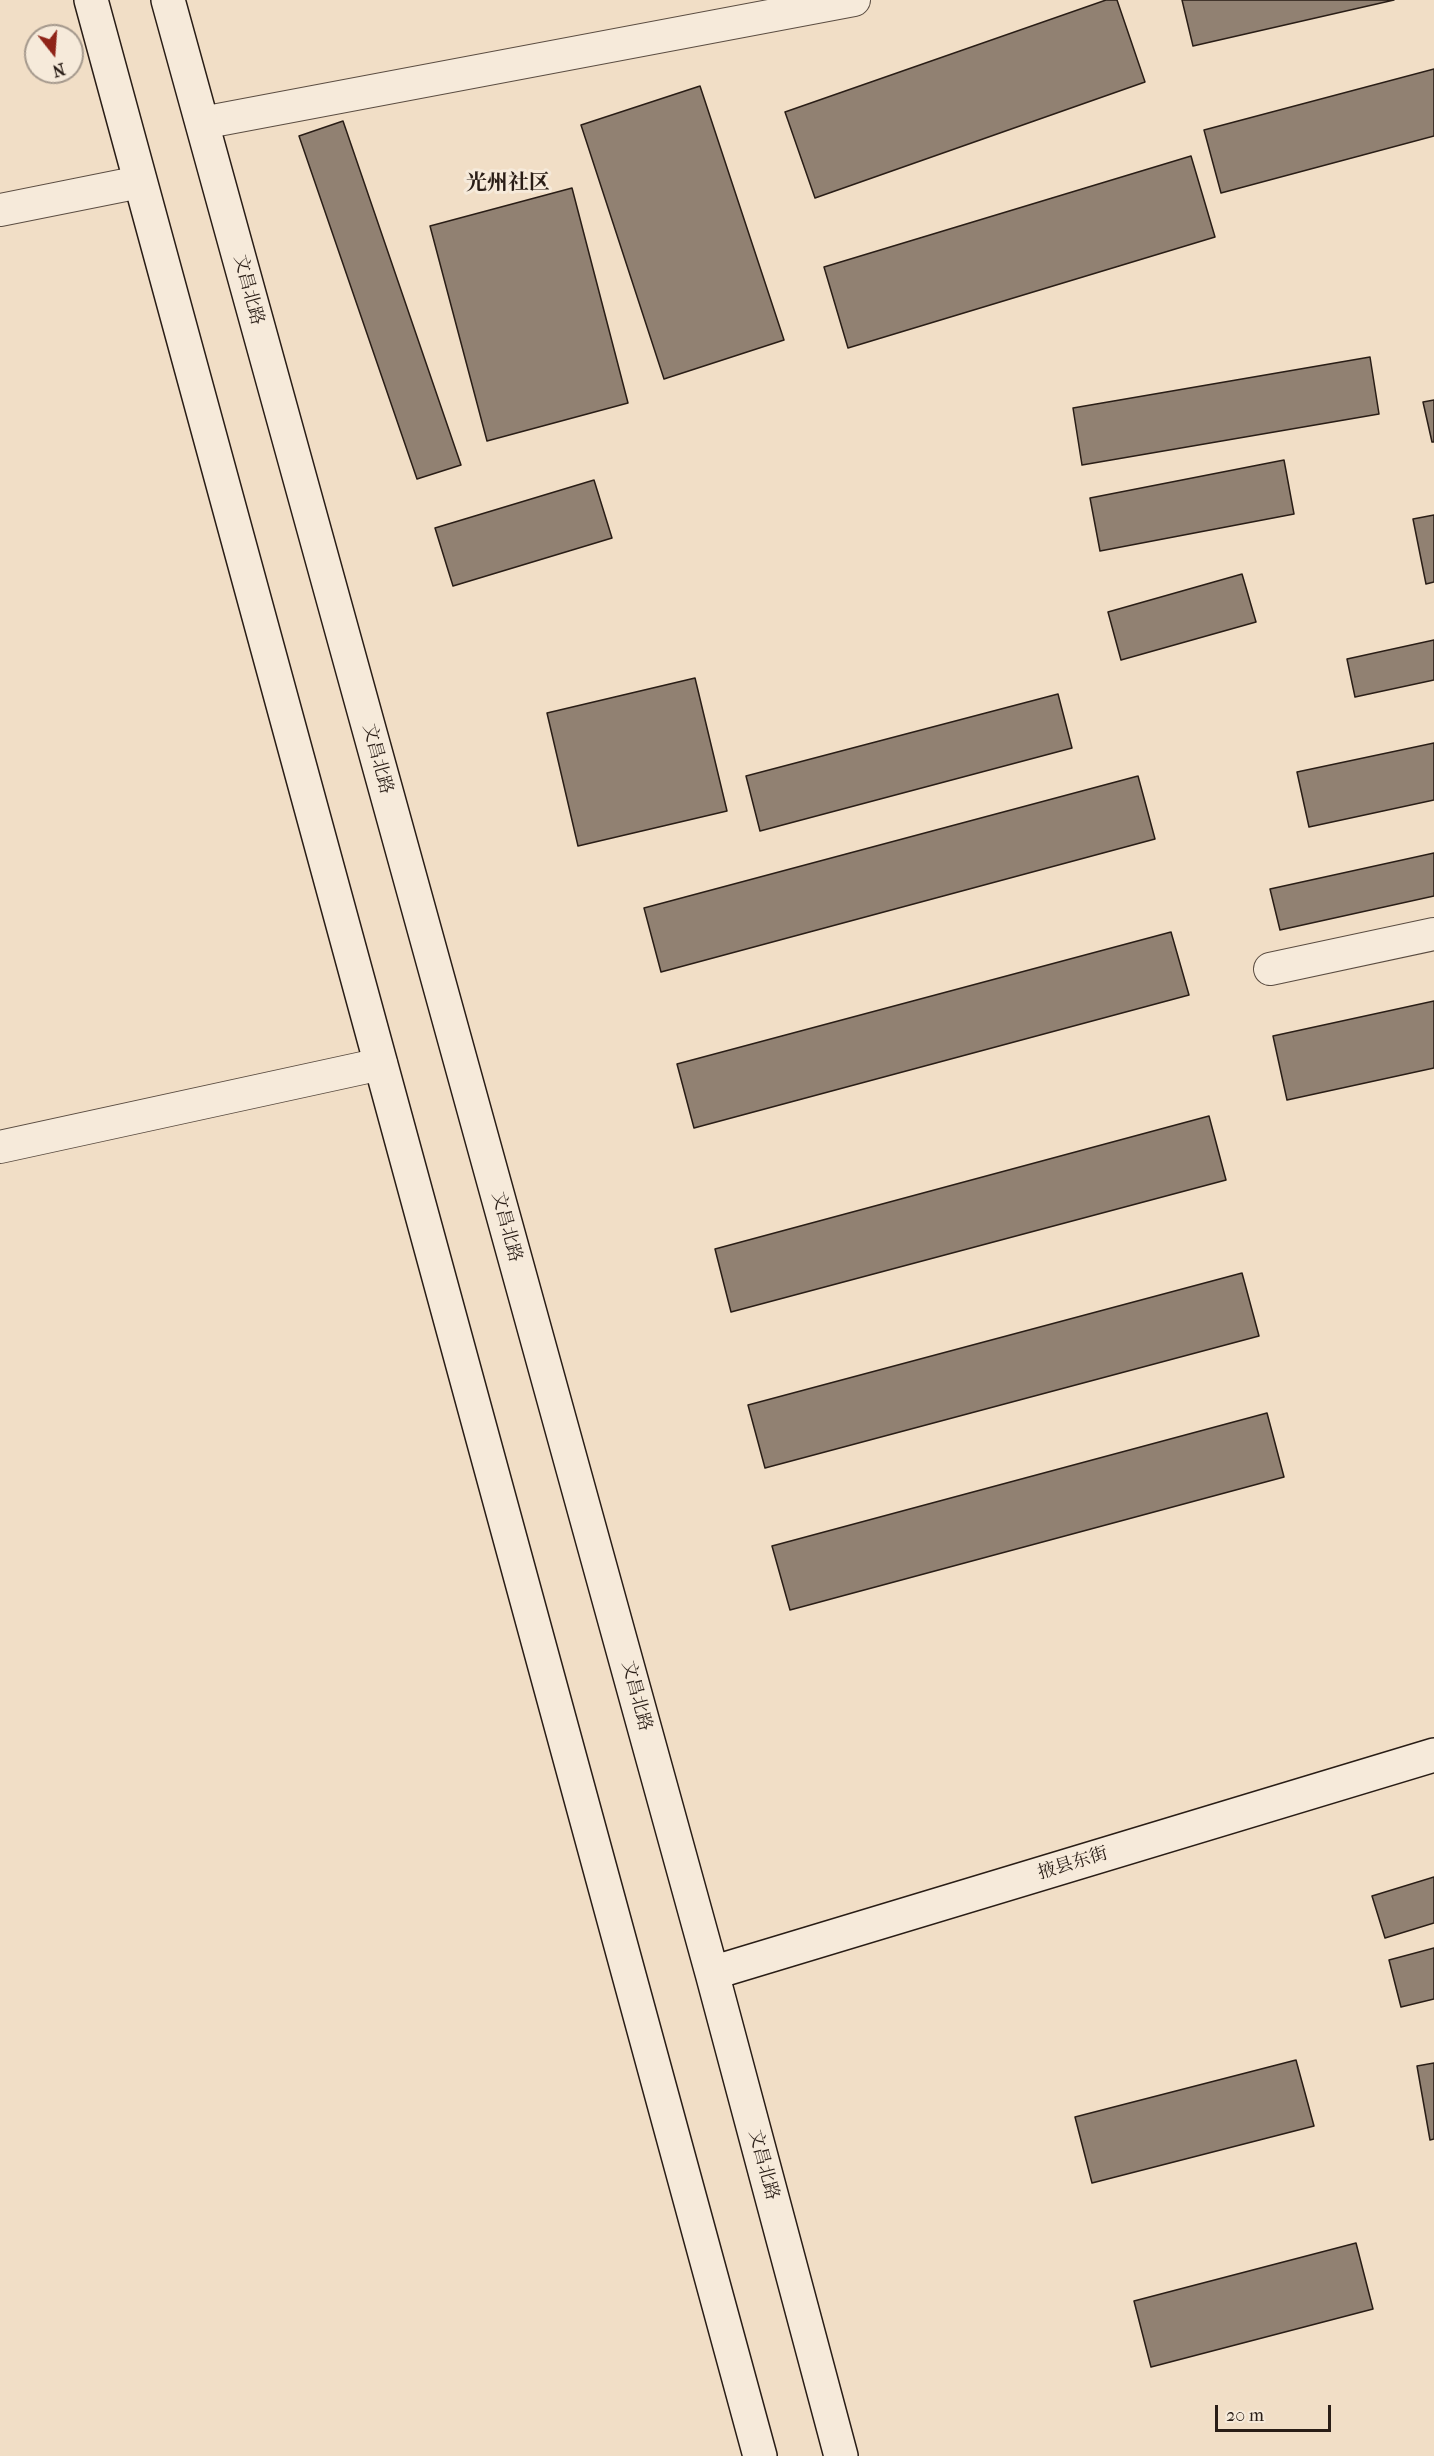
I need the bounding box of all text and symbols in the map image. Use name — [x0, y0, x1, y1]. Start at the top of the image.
north arrow — [24, 24, 84, 84]
text: N — [50, 59, 67, 81]
district label: 光州社区 — [466, 171, 550, 197]
street label: 文昌北路 — [228, 252, 268, 328]
street label: 文昌北路 — [357, 721, 397, 797]
street label: 文昌北路 — [486, 1189, 526, 1265]
street label: 文昌北路 — [616, 1658, 656, 1734]
street label: 掖县东街 — [1035, 1843, 1111, 1885]
street label: 文昌北路 — [743, 2127, 783, 2203]
scale bar — [1218, 2393, 1334, 2431]
text: 20 m — [1226, 2405, 1264, 2426]

